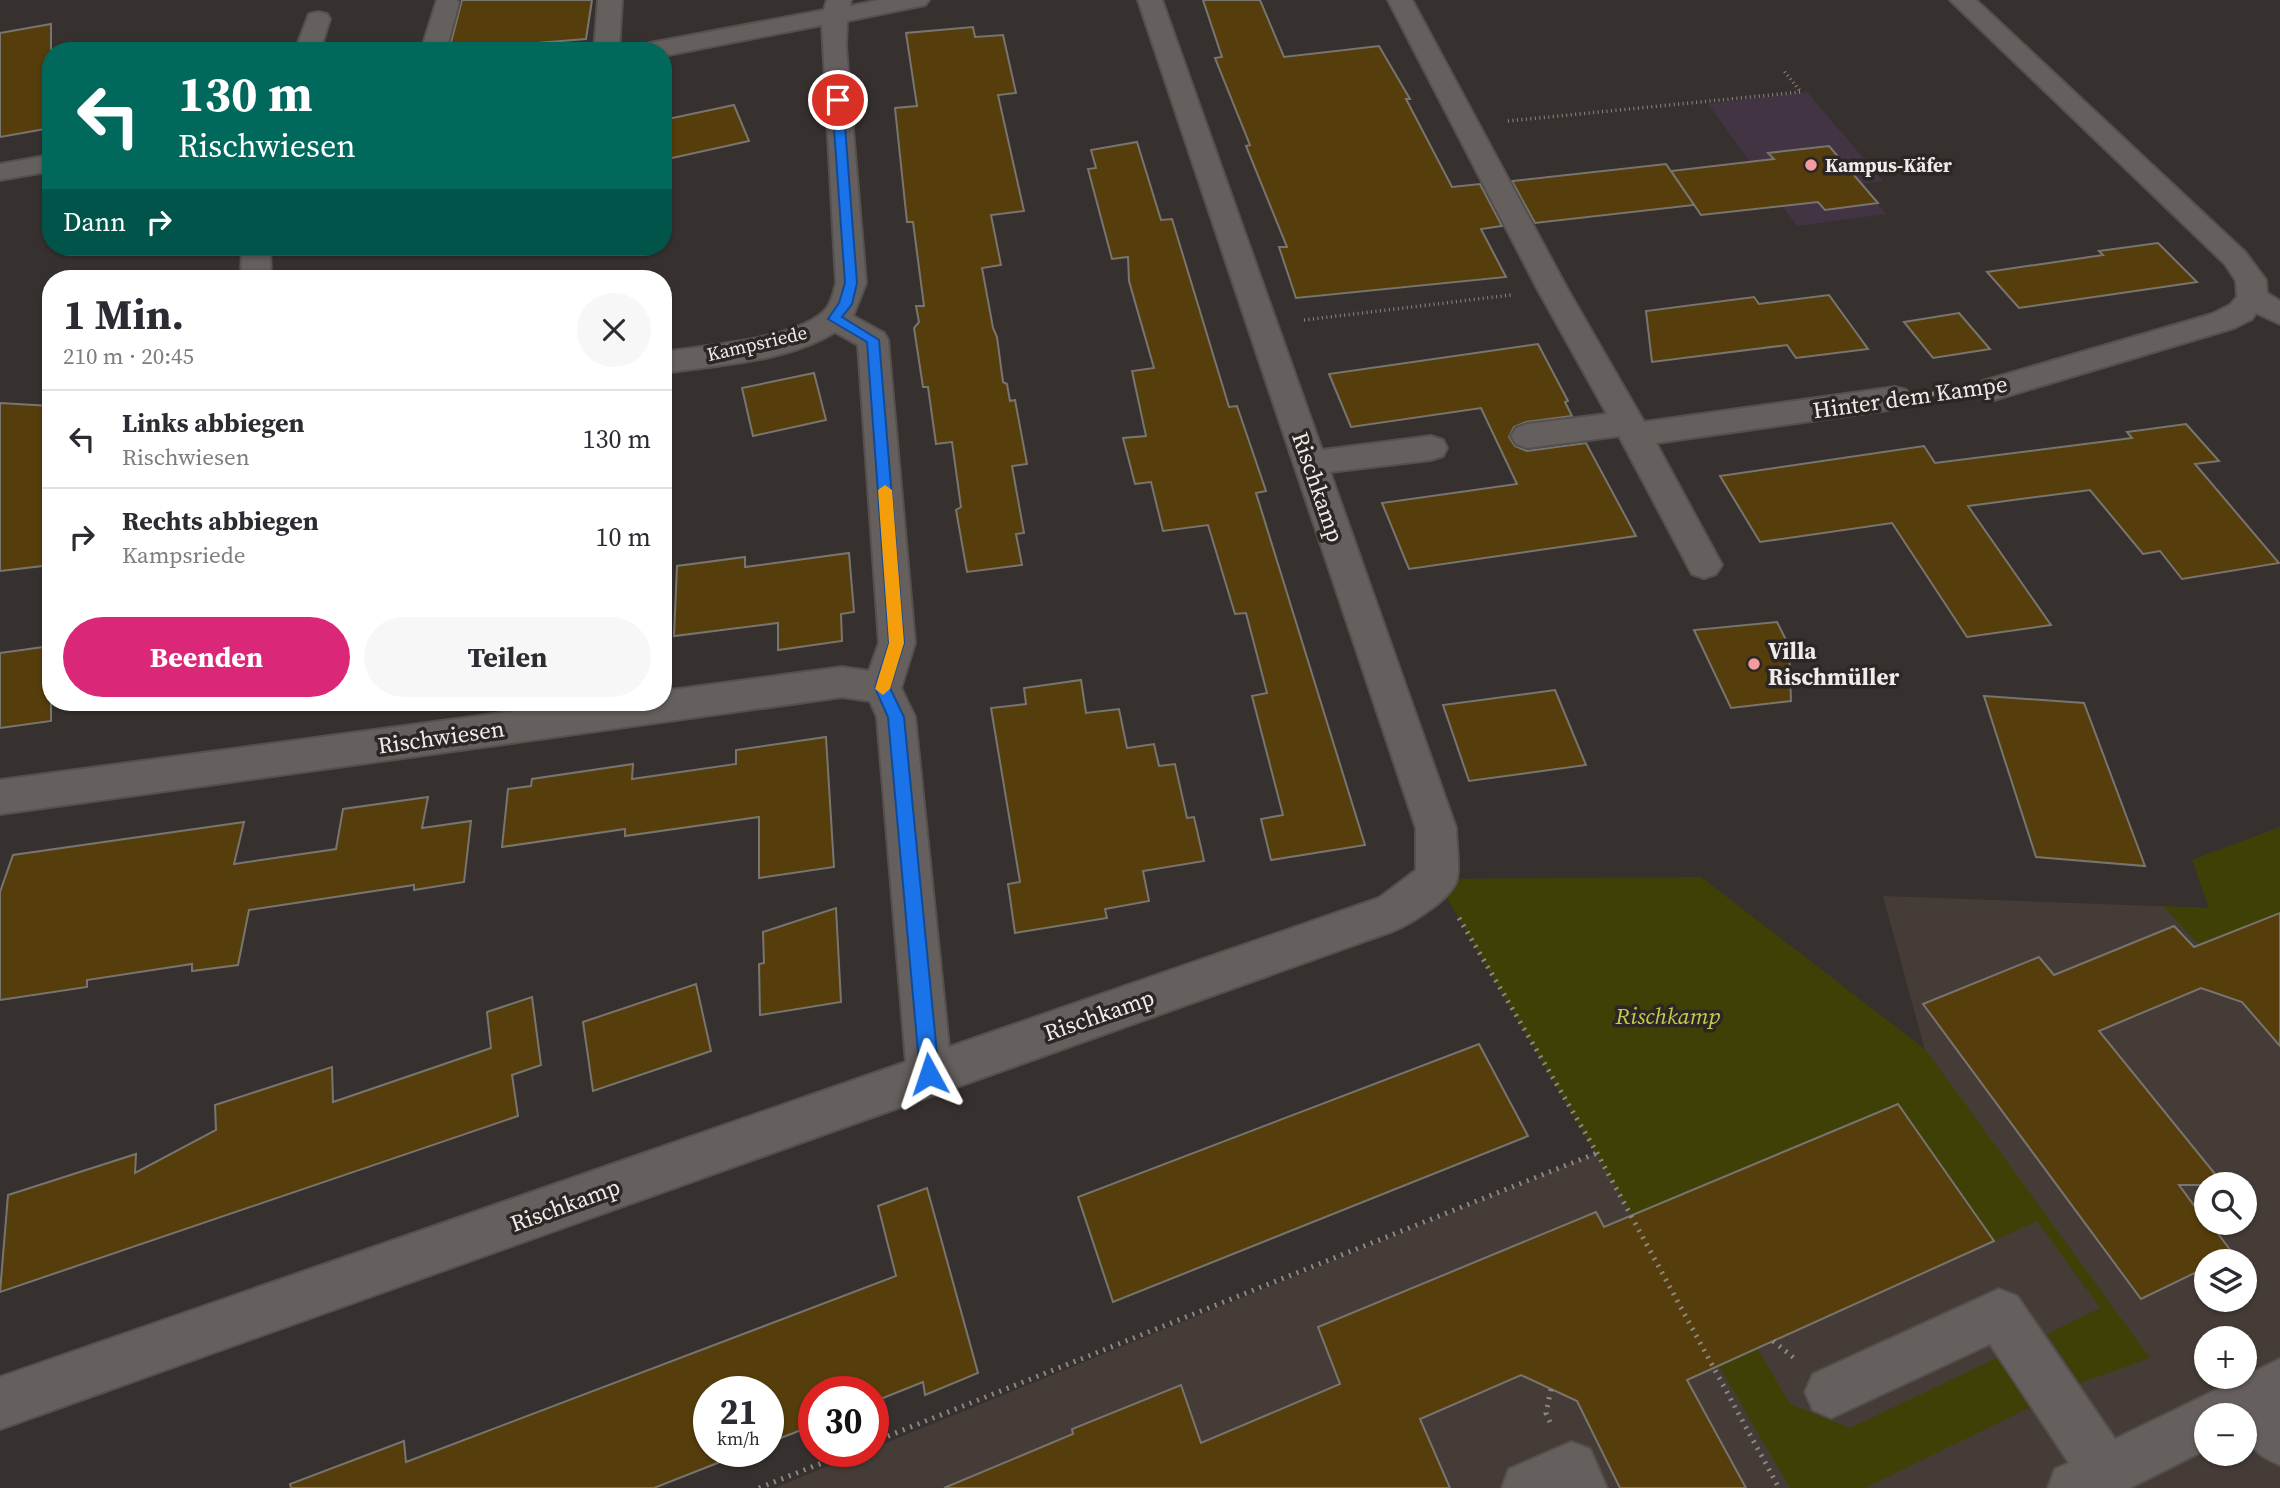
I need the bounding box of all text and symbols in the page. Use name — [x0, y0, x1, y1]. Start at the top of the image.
text: 130 m — [178, 60, 313, 127]
icon: left — [63, 70, 154, 161]
pin — [808, 70, 868, 130]
icon: arrive — [819, 81, 857, 119]
text: Rischwiesen — [178, 124, 356, 168]
place label: Kampus-Käfer — [1825, 152, 1952, 178]
marker: Kampus-Käfer — [1803, 157, 1819, 173]
icon: right — [140, 203, 178, 241]
text: Dann — [63, 204, 126, 240]
text: 1 Min. — [63, 285, 184, 343]
button: close — [577, 293, 651, 367]
street label: Kampsriede — [704, 319, 810, 367]
text: 210 m · 20:45 — [63, 340, 194, 372]
street label: Hinter dem Kampe — [1811, 368, 2009, 426]
text: Links abbiegen — [122, 405, 305, 441]
icon: left — [63, 420, 101, 458]
text: 130 m — [583, 421, 651, 457]
street label: Rischkamp — [1284, 428, 1352, 546]
text: Rischwiesen — [122, 441, 250, 473]
text: Rechts abbiegen — [122, 503, 319, 539]
icon: right — [63, 518, 101, 556]
text: 10 m — [596, 519, 651, 555]
text: Kampsriede — [122, 539, 246, 571]
button: Beenden — [63, 617, 350, 697]
button: Teilen — [364, 617, 651, 697]
place label: Villa Rischmüller — [1768, 635, 1899, 693]
marker: Villa Rischmüller — [1746, 656, 1762, 672]
street label: Rischwiesen — [376, 712, 507, 762]
street label: Rischkamp — [1040, 981, 1158, 1049]
park label: Rischkamp — [1615, 1000, 1721, 1032]
position arrow — [892, 1037, 966, 1111]
street label: Rischkamp — [506, 1170, 624, 1240]
map controls — [2194, 1172, 2257, 1466]
button: search — [2194, 1172, 2257, 1235]
button: layers — [2194, 1249, 2257, 1312]
button: + — [2194, 1326, 2257, 1389]
speed limit sign: 30 — [798, 1376, 889, 1467]
text: 21 — [720, 1388, 757, 1436]
button: − — [2194, 1403, 2257, 1466]
text: km/h — [717, 1426, 760, 1451]

